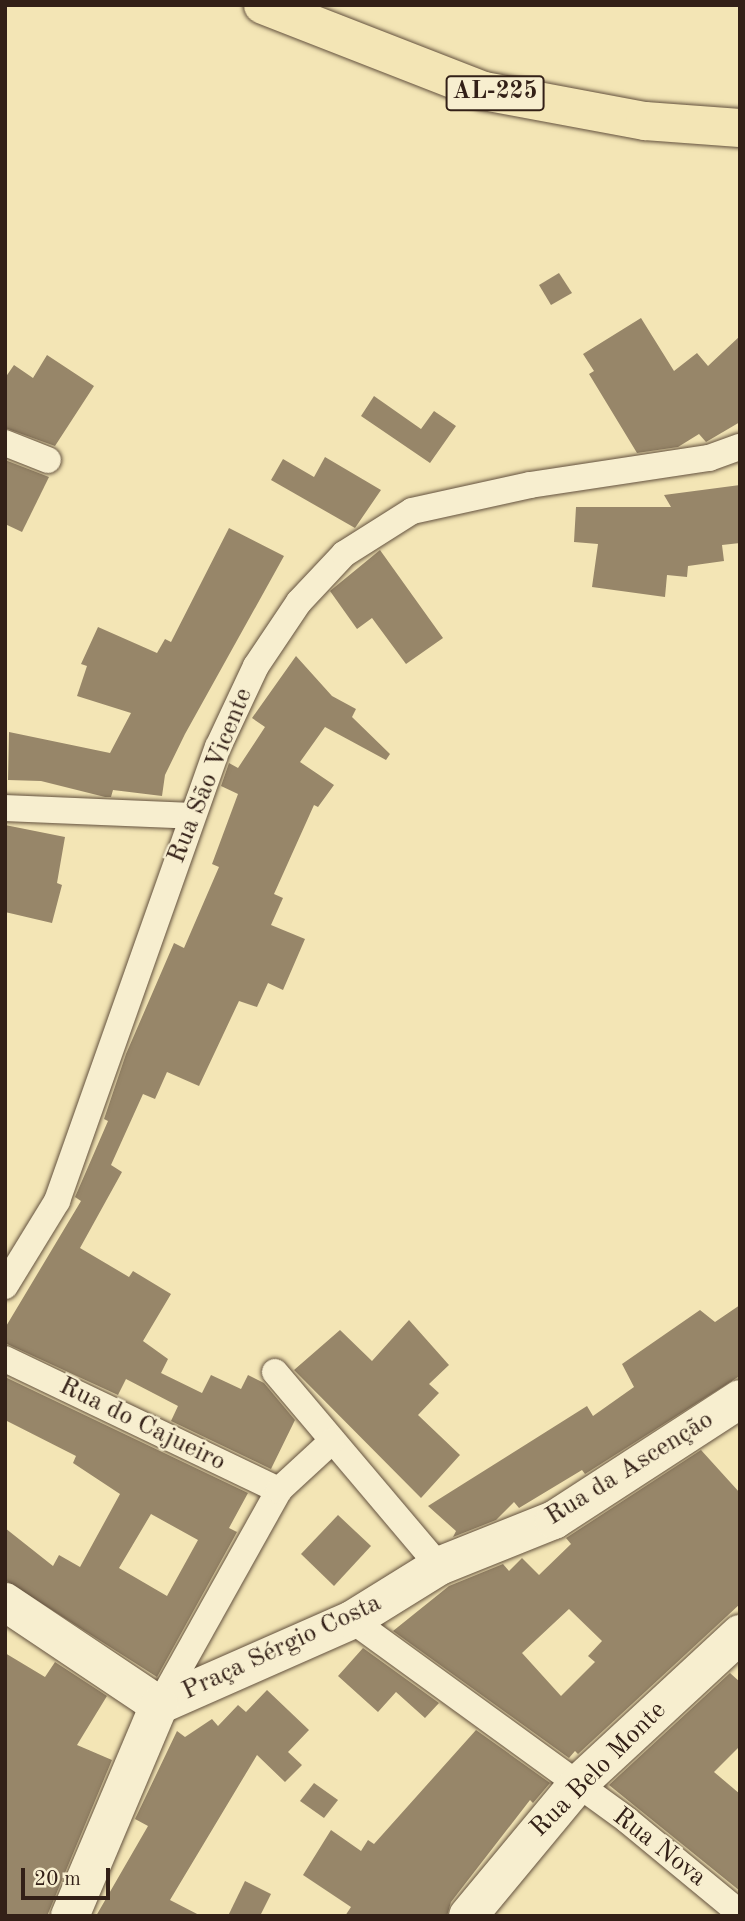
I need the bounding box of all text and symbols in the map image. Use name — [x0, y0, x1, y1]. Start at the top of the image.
road number: AL-225 — [444, 72, 546, 114]
street label: Rua São Vicente — [162, 684, 260, 868]
street label: Rua do Cajueiro — [54, 1371, 230, 1479]
street label: Rua da Ascenção — [540, 1405, 720, 1533]
street label: Praça Sérgio Costa — [177, 1588, 387, 1708]
street label: Rua Belo Monte — [525, 1696, 673, 1844]
street label: Rua Nova — [606, 1802, 712, 1894]
scale bar — [24, 1854, 114, 1898]
text: 20 m — [34, 1869, 81, 1890]

